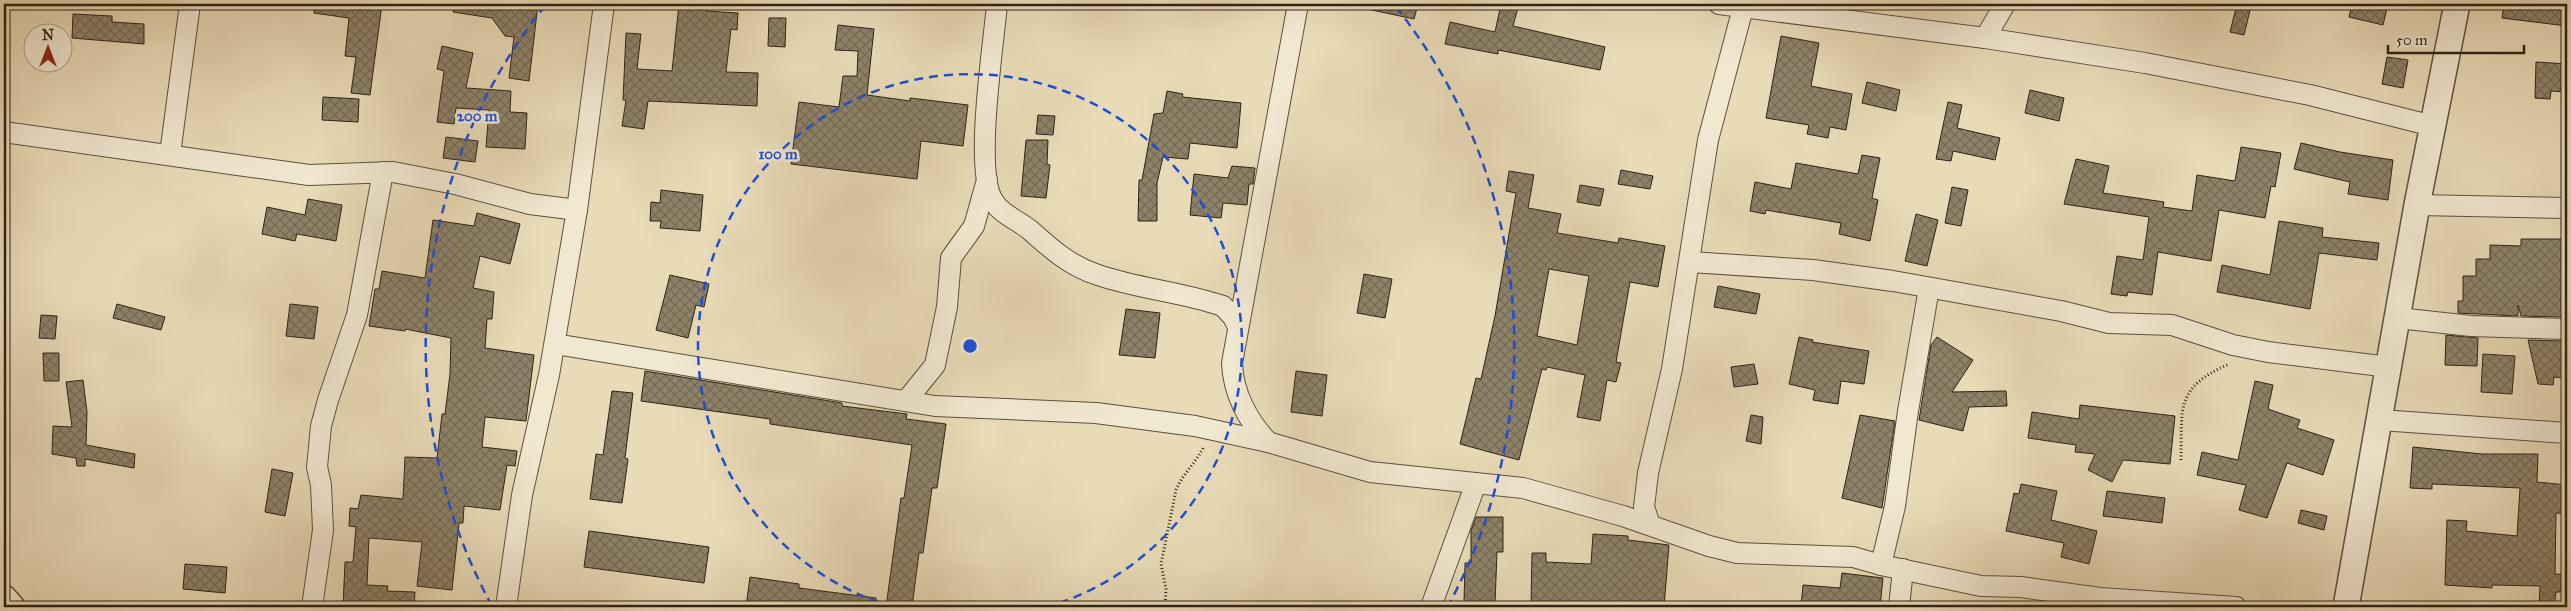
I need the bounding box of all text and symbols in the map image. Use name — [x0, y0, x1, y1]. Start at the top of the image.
north arrow — [22, 22, 72, 72]
scale bar — [2388, 22, 2525, 54]
text: N — [42, 27, 54, 44]
text: 50 m — [2396, 31, 2428, 49]
text: 200 m — [457, 107, 498, 125]
text: 100 m — [758, 145, 798, 163]
centre of rings — [961, 337, 979, 355]

